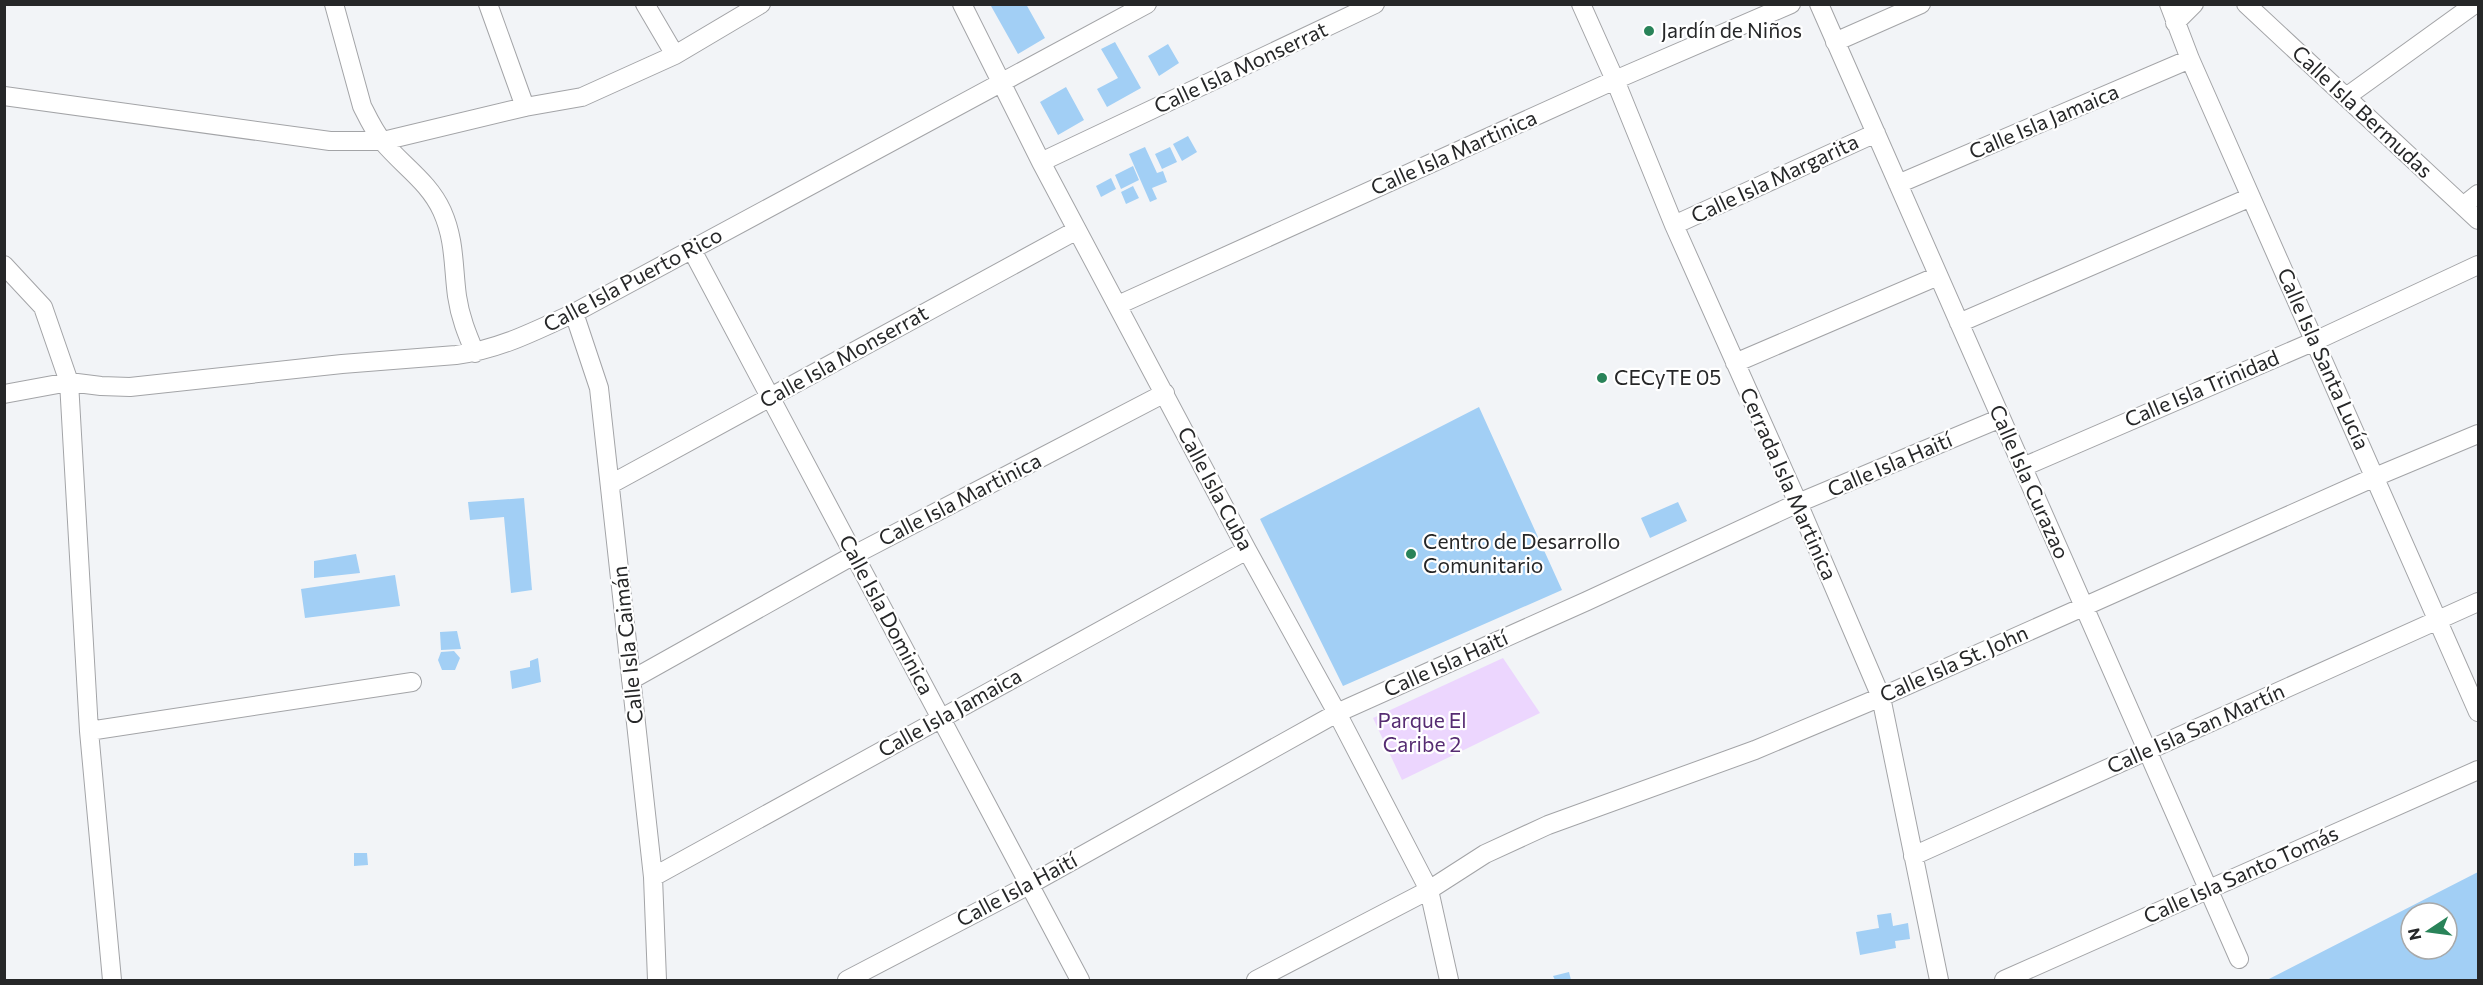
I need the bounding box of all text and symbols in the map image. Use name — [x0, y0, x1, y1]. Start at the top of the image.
street label: Calle Isla Monserrat — [1150, 16, 1331, 118]
place label: Jardín de Niños — [1661, 17, 1802, 42]
marker: Jardín de Niños — [1642, 24, 1656, 38]
street label: Calle Isla Bermudas — [2288, 39, 2438, 182]
street label: Calle Isla Jamaica — [1965, 78, 2122, 163]
street label: Calle Isla Martinica — [1367, 104, 1540, 199]
street label: Calle Isla Margarita — [1687, 128, 1862, 227]
street label: Calle Isla Puerto Rico — [539, 221, 726, 336]
street label: Calle Isla Santa Lucía — [2273, 264, 2376, 453]
street label: Calle Isla Monserrat — [755, 299, 932, 412]
street label: Calle Isla Trinidad — [2121, 344, 2282, 431]
place label: CECyTE 05 — [1614, 364, 1721, 389]
marker: CECyTE 05 — [1595, 371, 1609, 385]
street label: Cerrada Isla Martinica — [1736, 383, 1843, 583]
street label: Calle Isla Curazao — [1985, 400, 2076, 562]
street label: Calle Isla Cuba — [1173, 422, 1259, 554]
street label: Calle Isla Haití — [1823, 426, 1956, 501]
street label: Calle Isla Martinica — [874, 447, 1045, 550]
place label: Centro de Desarrollo Comunitario — [1423, 528, 1620, 577]
street label: Calle Isla Dominica — [835, 530, 940, 698]
marker: Centro de Desarrollo Comunitario — [1404, 547, 1418, 561]
street label: Calle Isla Caimán — [606, 565, 647, 725]
street label: Calle Isla St. John — [1876, 619, 2031, 706]
street label: Calle Isla Haití — [1380, 624, 1512, 701]
street label: Calle Isla Jamaica — [873, 662, 1025, 761]
street label: Calle Isla San Martín — [2103, 677, 2288, 778]
park label: Parque El Caribe 2 — [1377, 707, 1467, 756]
street label: Calle Isla Santo Tomás — [2139, 819, 2342, 928]
street label: Calle Isla Haití — [952, 846, 1081, 931]
north arrow — [2399, 901, 2459, 961]
text: N — [2403, 927, 2425, 942]

